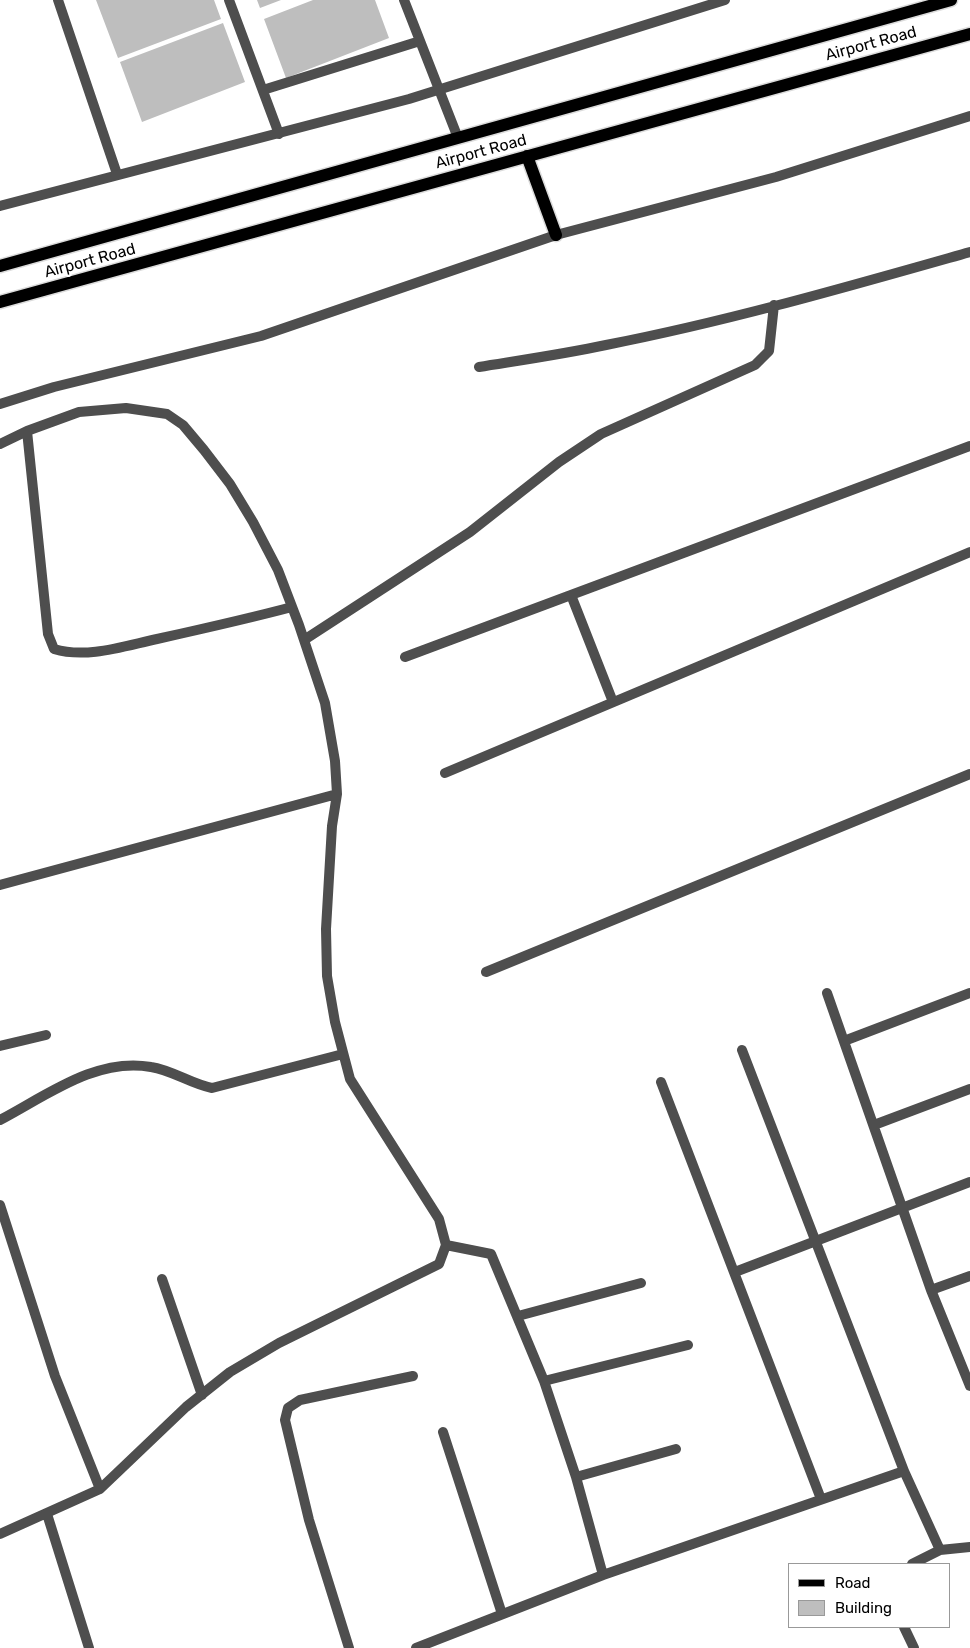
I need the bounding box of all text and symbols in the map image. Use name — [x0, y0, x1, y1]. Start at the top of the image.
street label: Airport Road — [823, 23, 919, 65]
street label: Airport Road — [433, 131, 529, 173]
street label: Airport Road — [42, 240, 138, 282]
legend — [788, 1563, 950, 1628]
text: Road — [835, 1574, 871, 1592]
text: Building — [835, 1599, 892, 1617]

